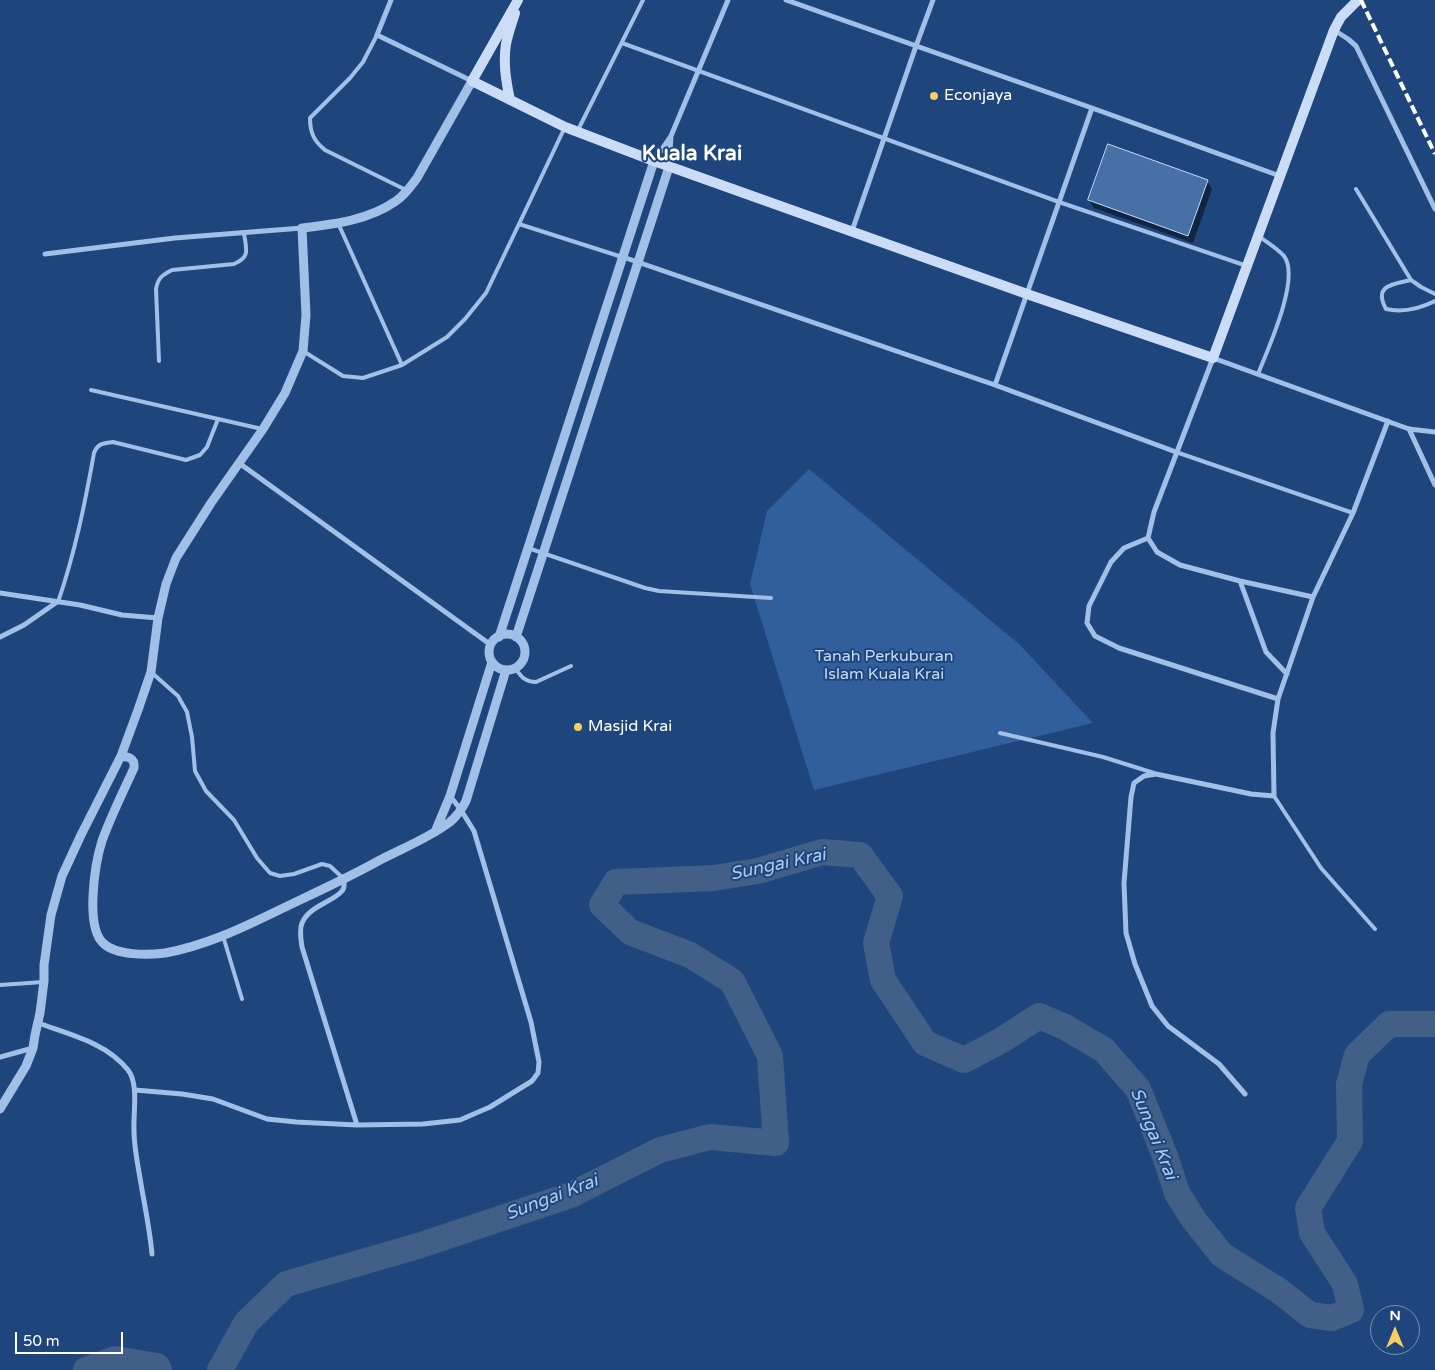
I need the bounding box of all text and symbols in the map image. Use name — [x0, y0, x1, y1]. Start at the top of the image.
place label: Econjaya — [944, 86, 1012, 106]
marker: Econjaya — [928, 90, 940, 102]
district label: Kuala Krai — [642, 141, 742, 167]
park label: Tanah Perkuburan Islam Kuala Krai — [815, 647, 953, 685]
place label: Masjid Krai — [588, 717, 672, 737]
marker: Masjid Krai — [572, 721, 584, 733]
water label: Sungai Krai — [728, 844, 828, 886]
water label: Sungai Krai — [1125, 1085, 1181, 1183]
water label: Sungai Krai — [503, 1171, 601, 1225]
north arrow — [1370, 1305, 1420, 1355]
text: N — [1389, 1307, 1401, 1324]
scale bar — [18, 1322, 125, 1354]
text: 50 m — [23, 1332, 60, 1350]

